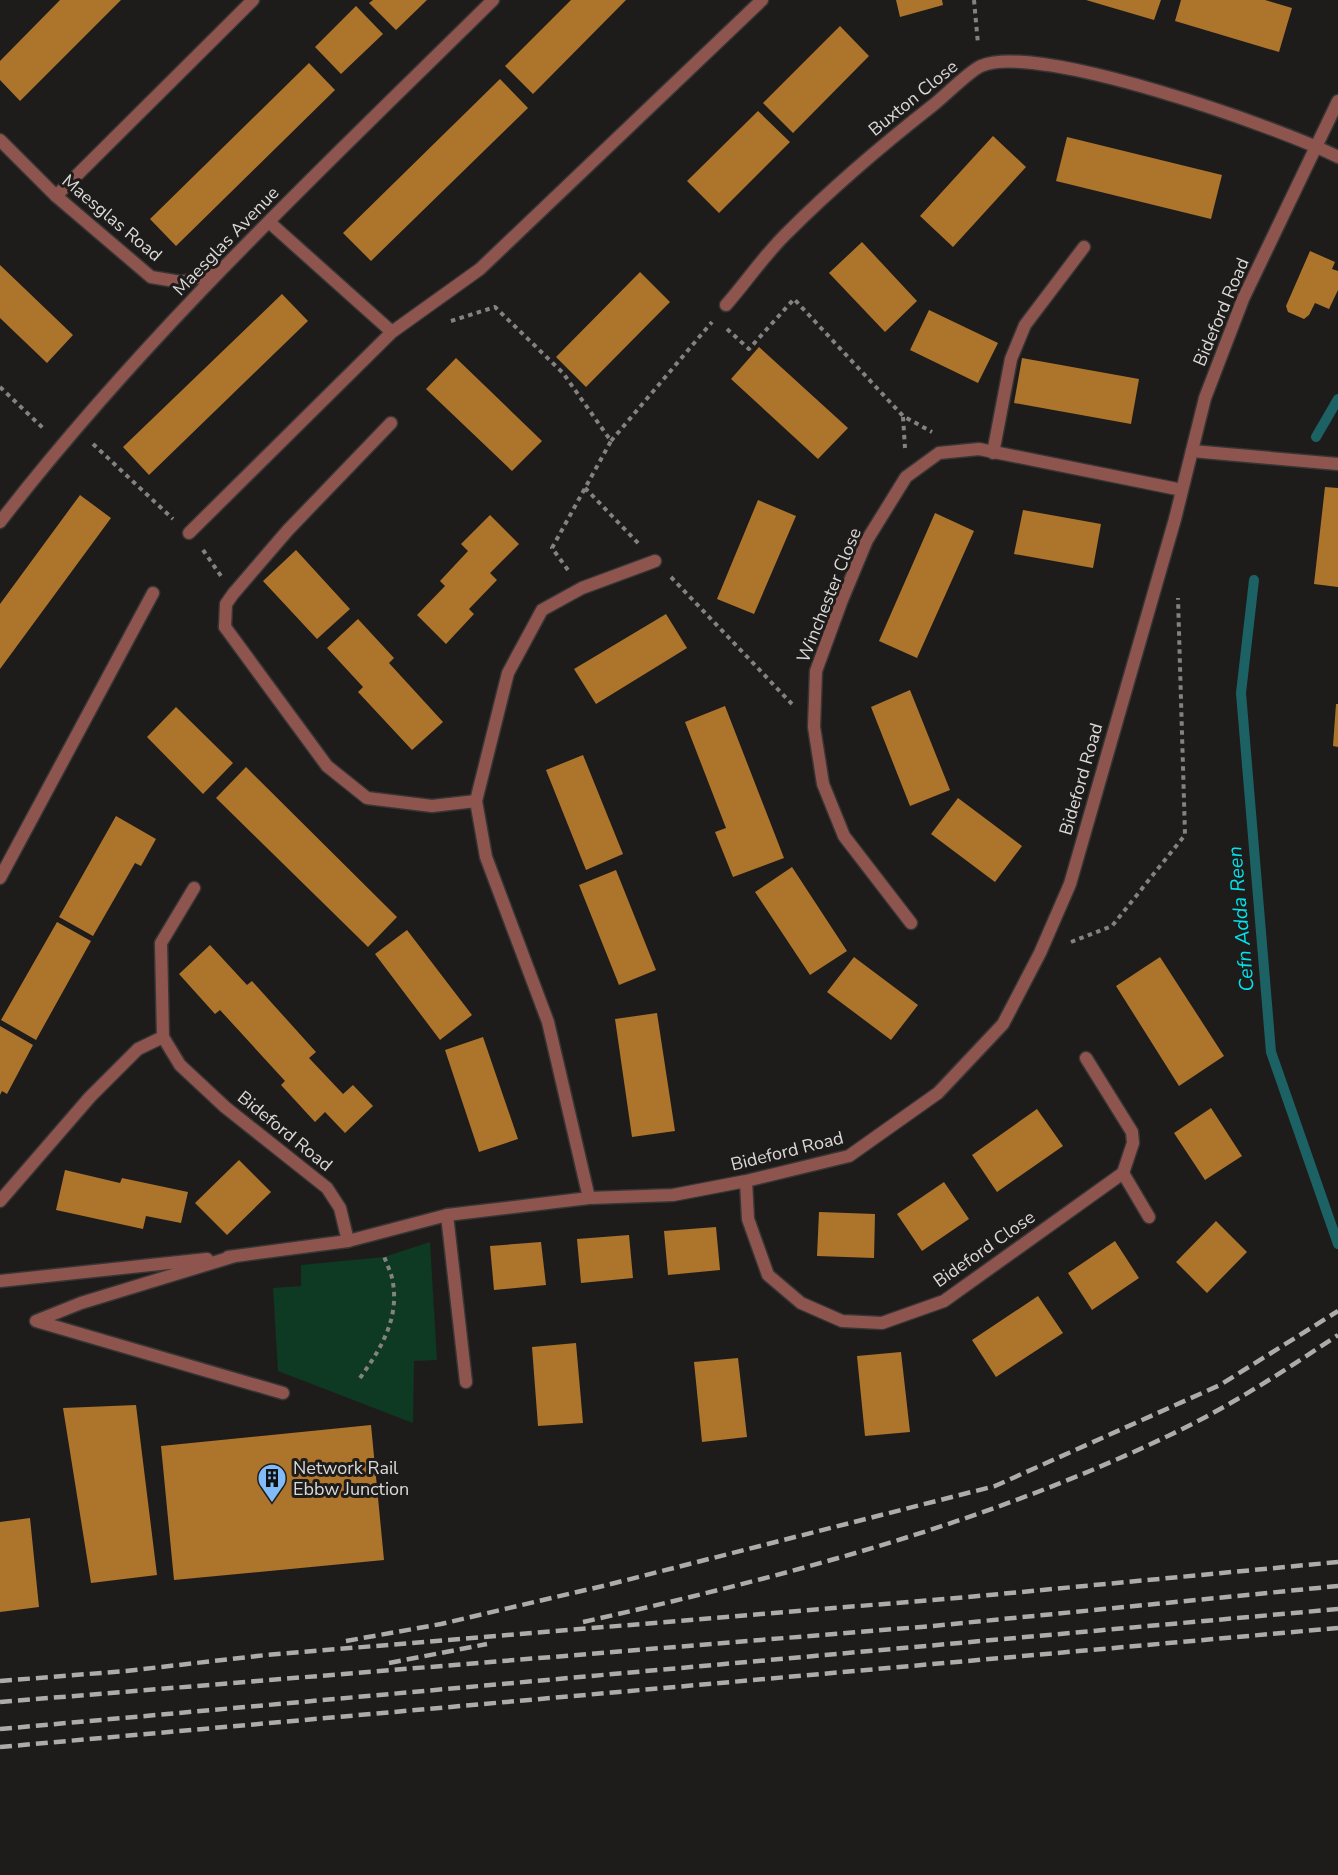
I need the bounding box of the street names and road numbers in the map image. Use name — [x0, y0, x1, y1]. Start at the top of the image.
street label: Buxton Close — [863, 55, 963, 141]
street label: Maesglas Road — [57, 169, 167, 267]
street label: Maesglas Avenue — [168, 181, 284, 301]
street label: Bideford Road — [1187, 254, 1255, 370]
street label: Winchester Close — [791, 524, 867, 666]
street label: Bideford Road — [1054, 720, 1108, 838]
street label: Bideford Road — [233, 1085, 337, 1177]
street label: Bideford Road — [728, 1125, 846, 1177]
street label: Bideford Close — [928, 1205, 1040, 1293]

